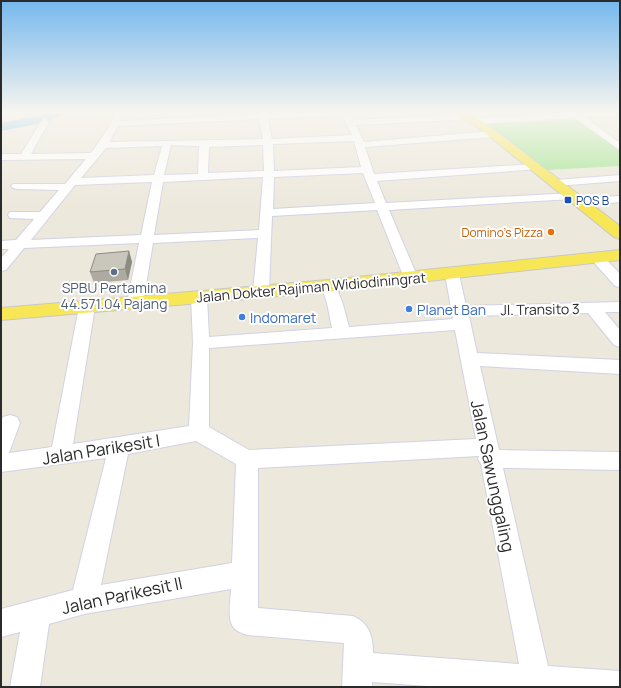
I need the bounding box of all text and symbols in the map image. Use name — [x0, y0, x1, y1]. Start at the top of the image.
place label: POS B — [576, 192, 609, 209]
marker: POS B — [563, 195, 573, 205]
place label: Domino's Pizza — [461, 224, 543, 241]
marker: Domino's Pizza — [546, 227, 556, 237]
marker: SPBU Pertamina 44.571.04 Pajang — [109, 267, 119, 277]
street label: Jalan Dokter Rajiman Widiodiningrat — [195, 267, 427, 307]
place label: SPBU Pertamina 44.571.04 Pajang — [61, 278, 167, 313]
street label: Jl. Transito 3 — [500, 299, 580, 319]
place label: Planet Ban — [417, 300, 486, 319]
marker: Planet Ban — [404, 304, 414, 314]
place label: Indomaret — [250, 308, 317, 327]
marker: Indomaret — [237, 312, 247, 322]
street label: Jalan Sawunggaling — [466, 398, 520, 554]
street label: Jalan Parikesit I — [40, 428, 162, 470]
street label: Jalan Parikesit II — [60, 571, 184, 619]

